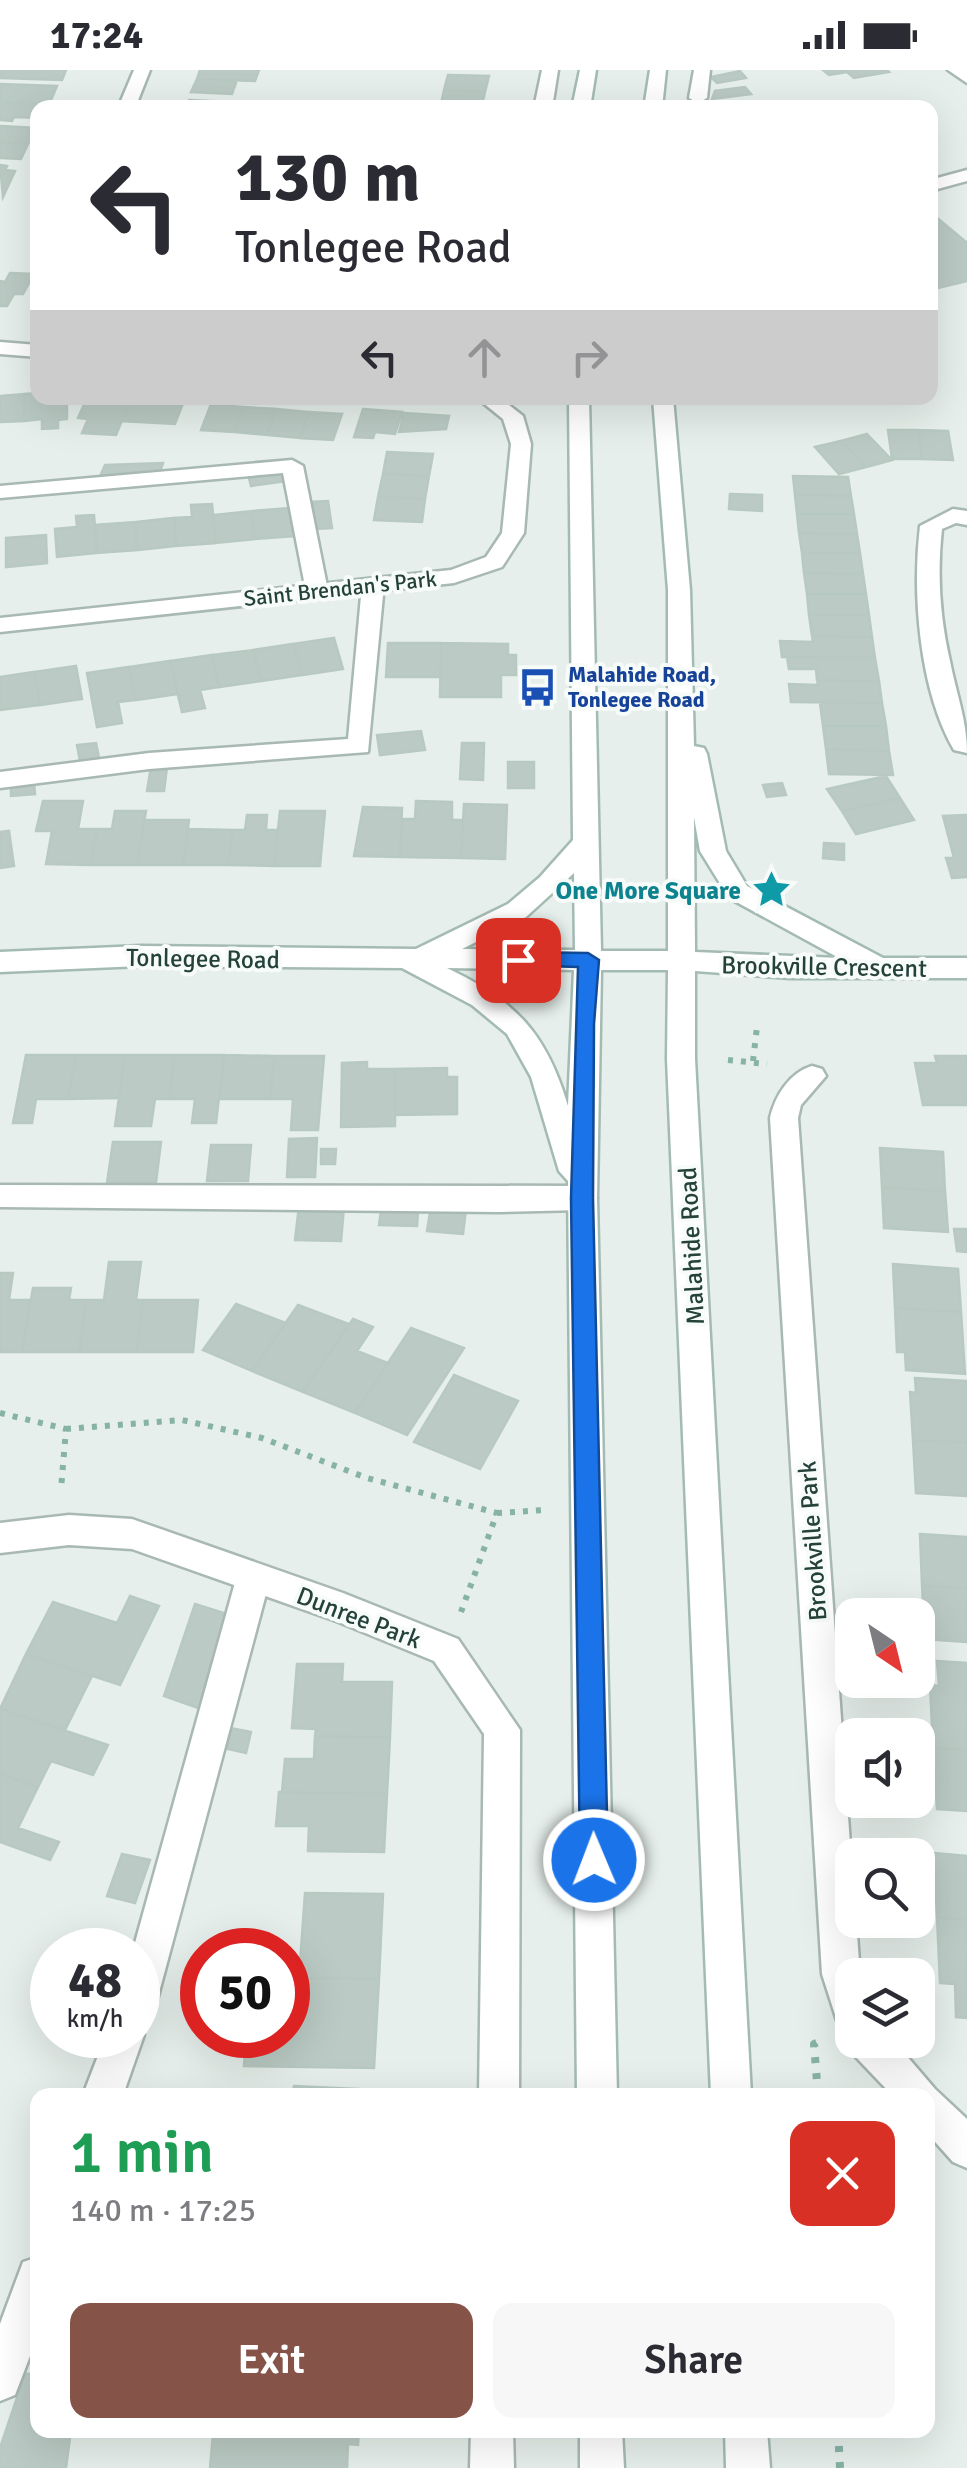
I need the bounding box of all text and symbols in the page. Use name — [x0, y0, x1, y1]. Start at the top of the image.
text: 17:24 — [50, 12, 143, 59]
text: 130 m — [235, 134, 420, 220]
icon: left — [70, 140, 200, 270]
text: Tonlegee Road — [235, 220, 512, 275]
icon: left — [352, 330, 407, 385]
icon: ahead — [457, 330, 512, 385]
icon: right — [562, 330, 617, 385]
street label: Saint Brendan's Park — [242, 565, 438, 612]
place label: Malahide Road, Tonlegee Road — [568, 661, 716, 713]
bus stop icon: Malahide Road, Tonlegee Road — [517, 666, 559, 708]
place icon: One More Square — [750, 869, 792, 911]
place label: One More Square — [555, 875, 741, 906]
pin — [476, 918, 561, 1003]
icon: arrive — [491, 933, 546, 988]
street label: Tonlegee Road — [126, 942, 280, 975]
street label: Brookville Crescent — [721, 949, 927, 984]
street label: Malahide Road — [672, 1166, 711, 1326]
street label: Brookville Park — [791, 1460, 834, 1622]
street label: Dunree Park — [292, 1580, 426, 1656]
north arrow — [835, 1598, 935, 1698]
map controls — [835, 1598, 935, 2058]
button: sound — [835, 1718, 935, 1818]
position arrow — [542, 1808, 646, 1912]
button: search — [835, 1838, 935, 1938]
speed limit sign: 50 — [180, 1928, 310, 2058]
text: 48 — [68, 1950, 122, 2012]
button: layers — [835, 1958, 935, 2058]
text: km/h — [67, 2003, 123, 2034]
text: 1 min — [70, 2116, 214, 2190]
button: close — [790, 2121, 895, 2226]
text: 140 m · 17:25 — [70, 2191, 256, 2230]
button: Exit — [70, 2303, 473, 2418]
button: Share — [493, 2303, 895, 2418]

